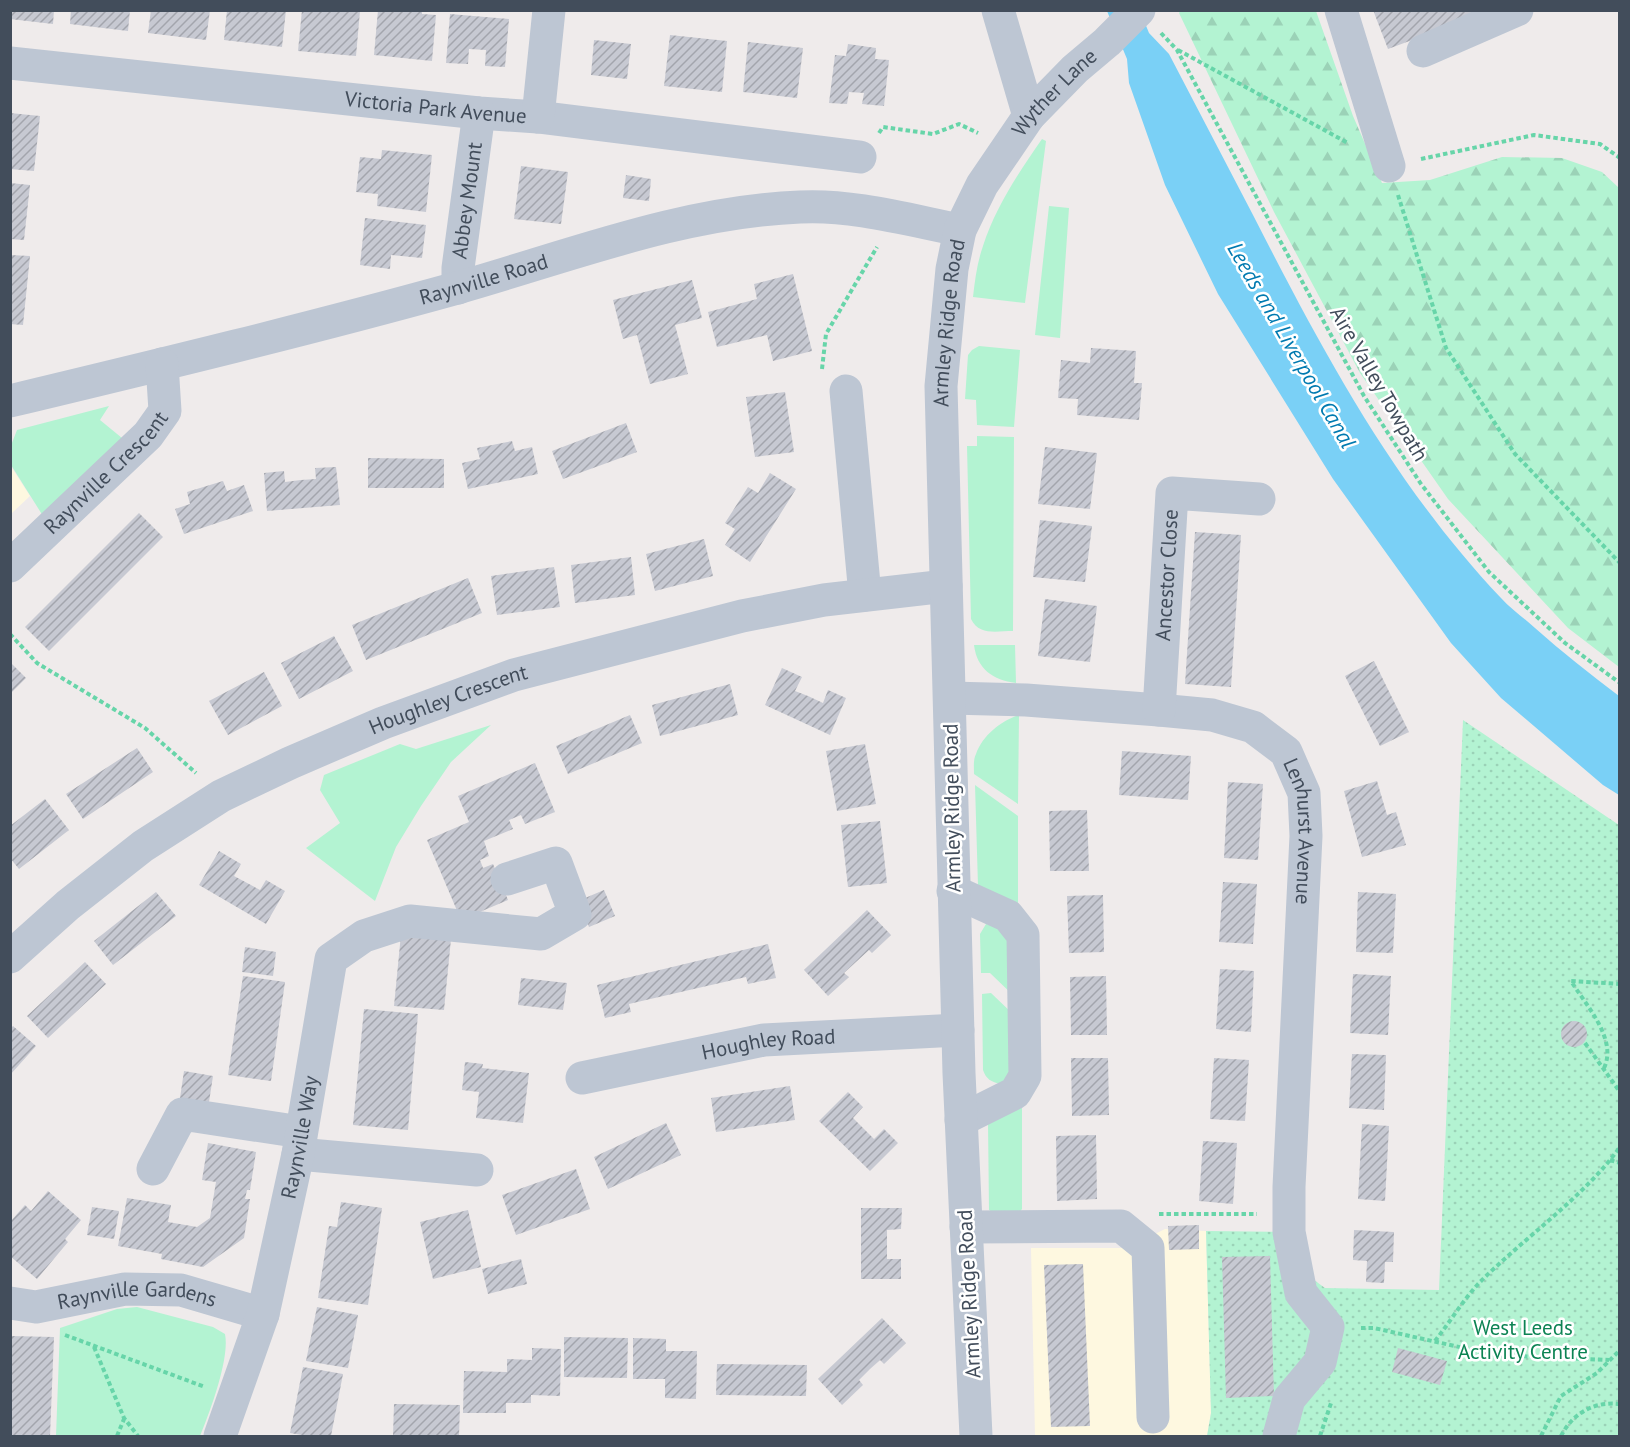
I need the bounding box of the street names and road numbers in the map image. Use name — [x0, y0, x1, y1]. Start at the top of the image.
street label: Wyther Lane — [1005, 42, 1102, 141]
street label: Victoria Park Avenue — [342, 85, 527, 129]
street label: Abbey Mount — [445, 140, 488, 261]
street label: Armley Ridge Road — [927, 236, 971, 408]
street label: Raynville Road — [416, 247, 551, 311]
street label: Aire Valley Towpath — [1324, 302, 1435, 466]
street label: Raynville Crescent — [38, 406, 174, 540]
street label: Ancestor Close — [1149, 508, 1184, 642]
street label: Houghley Crescent — [364, 658, 530, 741]
street label: Armley Ridge Road — [937, 723, 966, 893]
street label: Lenhurst Avenue — [1277, 754, 1320, 905]
street label: Houghley Road — [699, 1022, 836, 1066]
street label: Raynville Way — [275, 1073, 324, 1201]
street label: Armley Ridge Road — [951, 1209, 986, 1379]
street label: Raynville Gardens — [55, 1275, 220, 1315]

